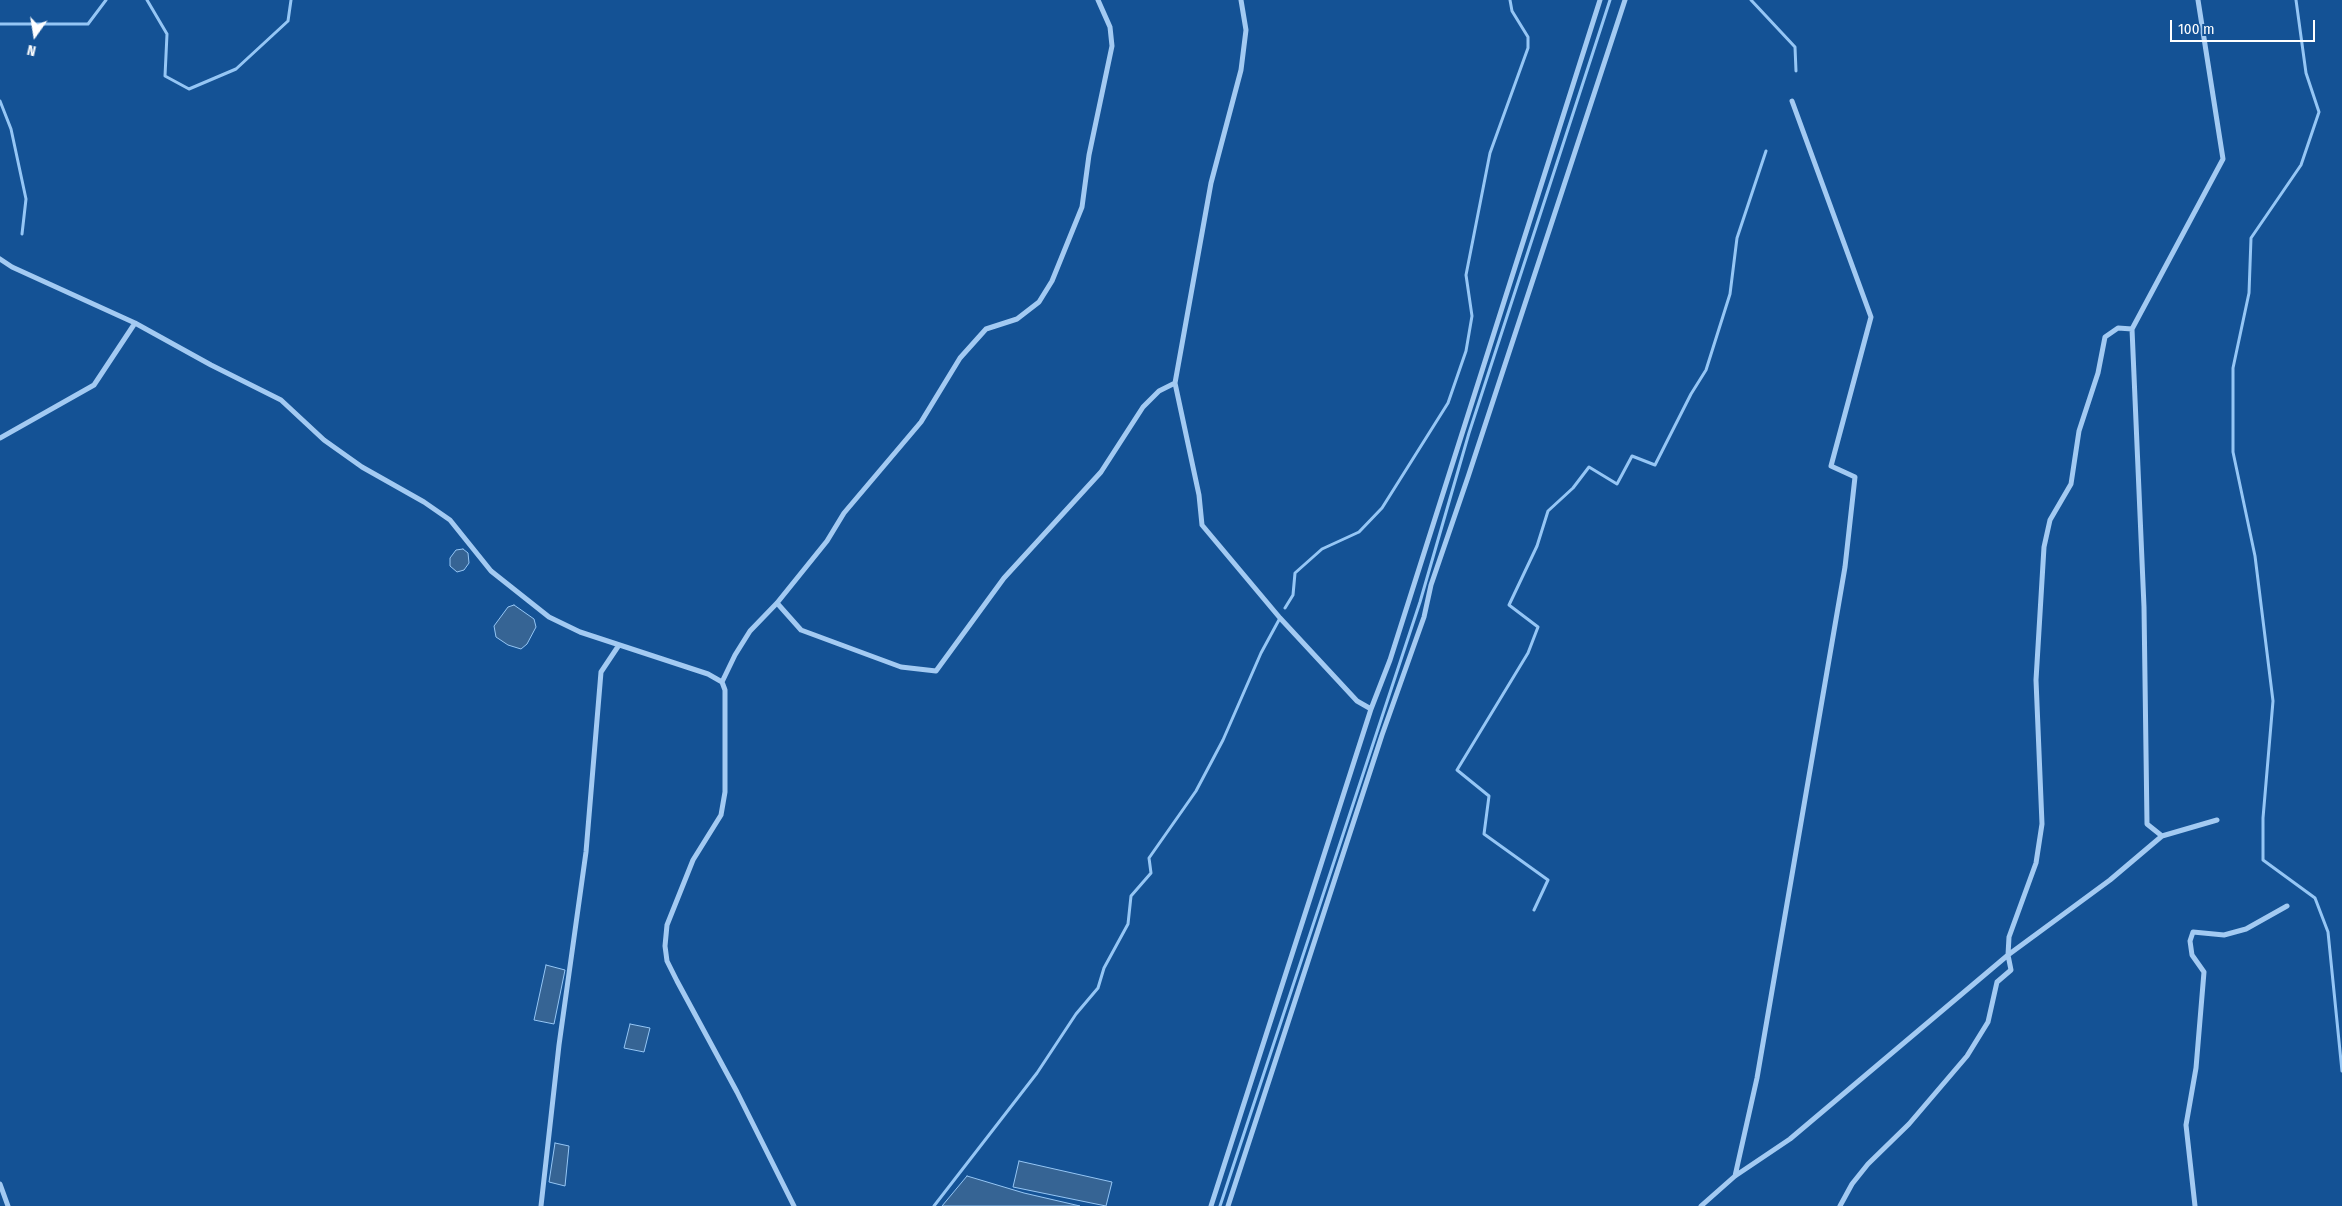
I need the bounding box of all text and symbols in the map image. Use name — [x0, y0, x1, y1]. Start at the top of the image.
north arrow — [10, 10, 60, 60]
scale bar — [2172, 10, 2317, 42]
text: 100 m — [2178, 20, 2215, 38]
text: N — [26, 41, 38, 59]

